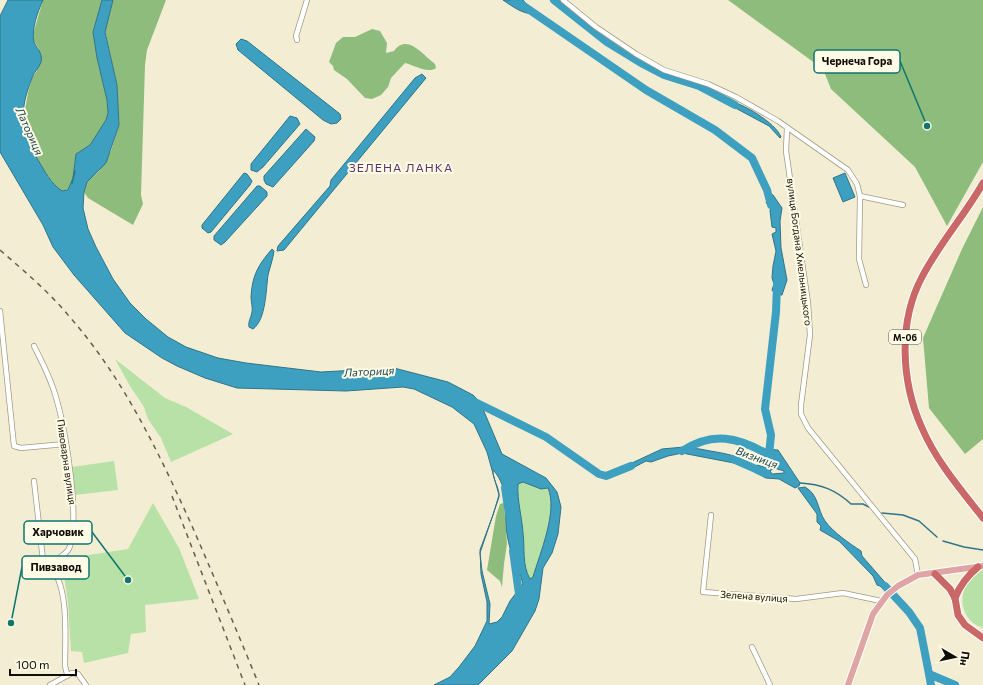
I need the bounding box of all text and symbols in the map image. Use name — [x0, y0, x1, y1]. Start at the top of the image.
callout: Чернеча Гора — [814, 50, 900, 73]
text: Чернеча Гора — [822, 54, 892, 67]
water label: Латориця — [13, 104, 46, 157]
district label: ЗЕЛЕНА ЛАНКА — [349, 160, 453, 174]
street label: вулиця Богдана Хмельницького — [785, 177, 815, 327]
road number: М-06 — [889, 330, 921, 344]
water label: Латориця — [342, 363, 395, 379]
street label: Пивоварна вулиця — [55, 418, 79, 506]
water label: Визниця — [734, 443, 780, 471]
callout: Харчовик — [24, 521, 92, 544]
text: Харчовик — [32, 525, 84, 538]
callout: Пивзавод — [22, 556, 89, 579]
text: Пивзавод — [30, 560, 82, 573]
street label: Зелена вулиця — [720, 588, 788, 604]
north arrow — [935, 637, 975, 677]
text: Пн — [958, 650, 973, 667]
scale bar — [10, 651, 76, 677]
text: 100 m — [16, 657, 50, 671]

